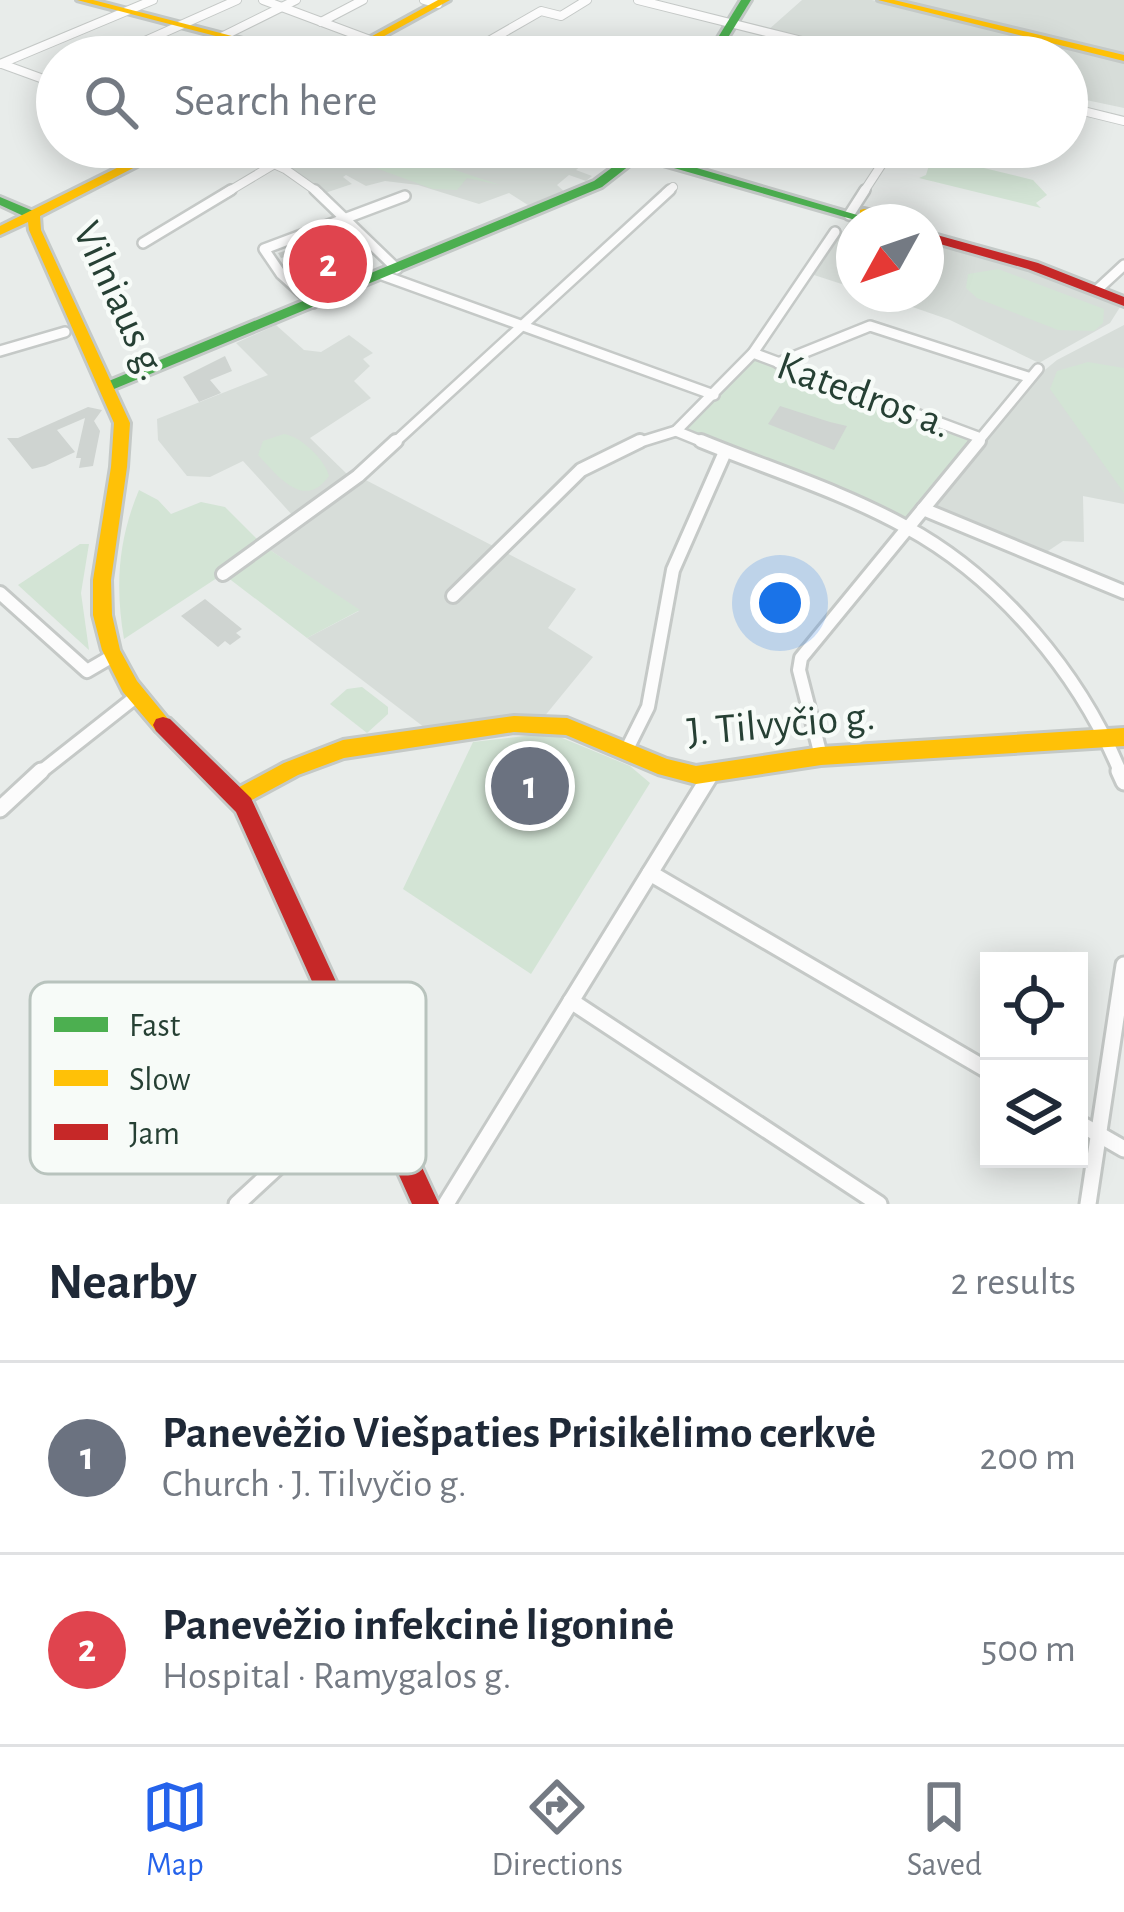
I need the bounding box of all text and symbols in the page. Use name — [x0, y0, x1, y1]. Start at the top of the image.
search box — [36, 36, 1088, 168]
icon: search — [78, 69, 144, 135]
text: Search here — [174, 79, 377, 124]
north arrow — [836, 204, 944, 312]
street label: Vilniaus g. — [65, 215, 175, 387]
pin: 2 — [289, 219, 367, 309]
street label: Katedros a. — [772, 344, 956, 446]
your location — [750, 573, 810, 633]
street label: J. Tilvyčio g. — [685, 695, 877, 753]
pin: 1 — [491, 741, 569, 831]
map controls — [980, 952, 1088, 1168]
button: locate — [980, 952, 1088, 1060]
legend — [30, 982, 426, 1174]
text: Fast — [129, 1010, 181, 1043]
button: layers — [980, 1060, 1088, 1168]
text: Slow — [129, 1064, 190, 1097]
text: Jam — [129, 1118, 180, 1151]
text: Nearby — [48, 1257, 197, 1308]
text: 2 results — [950, 1263, 1076, 1302]
text: Panevėžio Viešpaties Prisikėlimo cerkvė — [162, 1411, 876, 1456]
text: 1 — [80, 1438, 94, 1477]
text: 200 m — [979, 1438, 1076, 1477]
text: Church · J. Tilvyčio g. — [162, 1465, 467, 1504]
text: Panevėžio infekcinė ligoninė — [162, 1603, 674, 1648]
text: 2 — [78, 1630, 96, 1669]
text: 500 m — [981, 1630, 1076, 1669]
text: Hospital · Ramygalos g. — [162, 1657, 511, 1696]
tab: Map — [142, 1774, 208, 1886]
tab: Directions — [491, 1774, 623, 1886]
tab: Saved — [907, 1774, 982, 1886]

